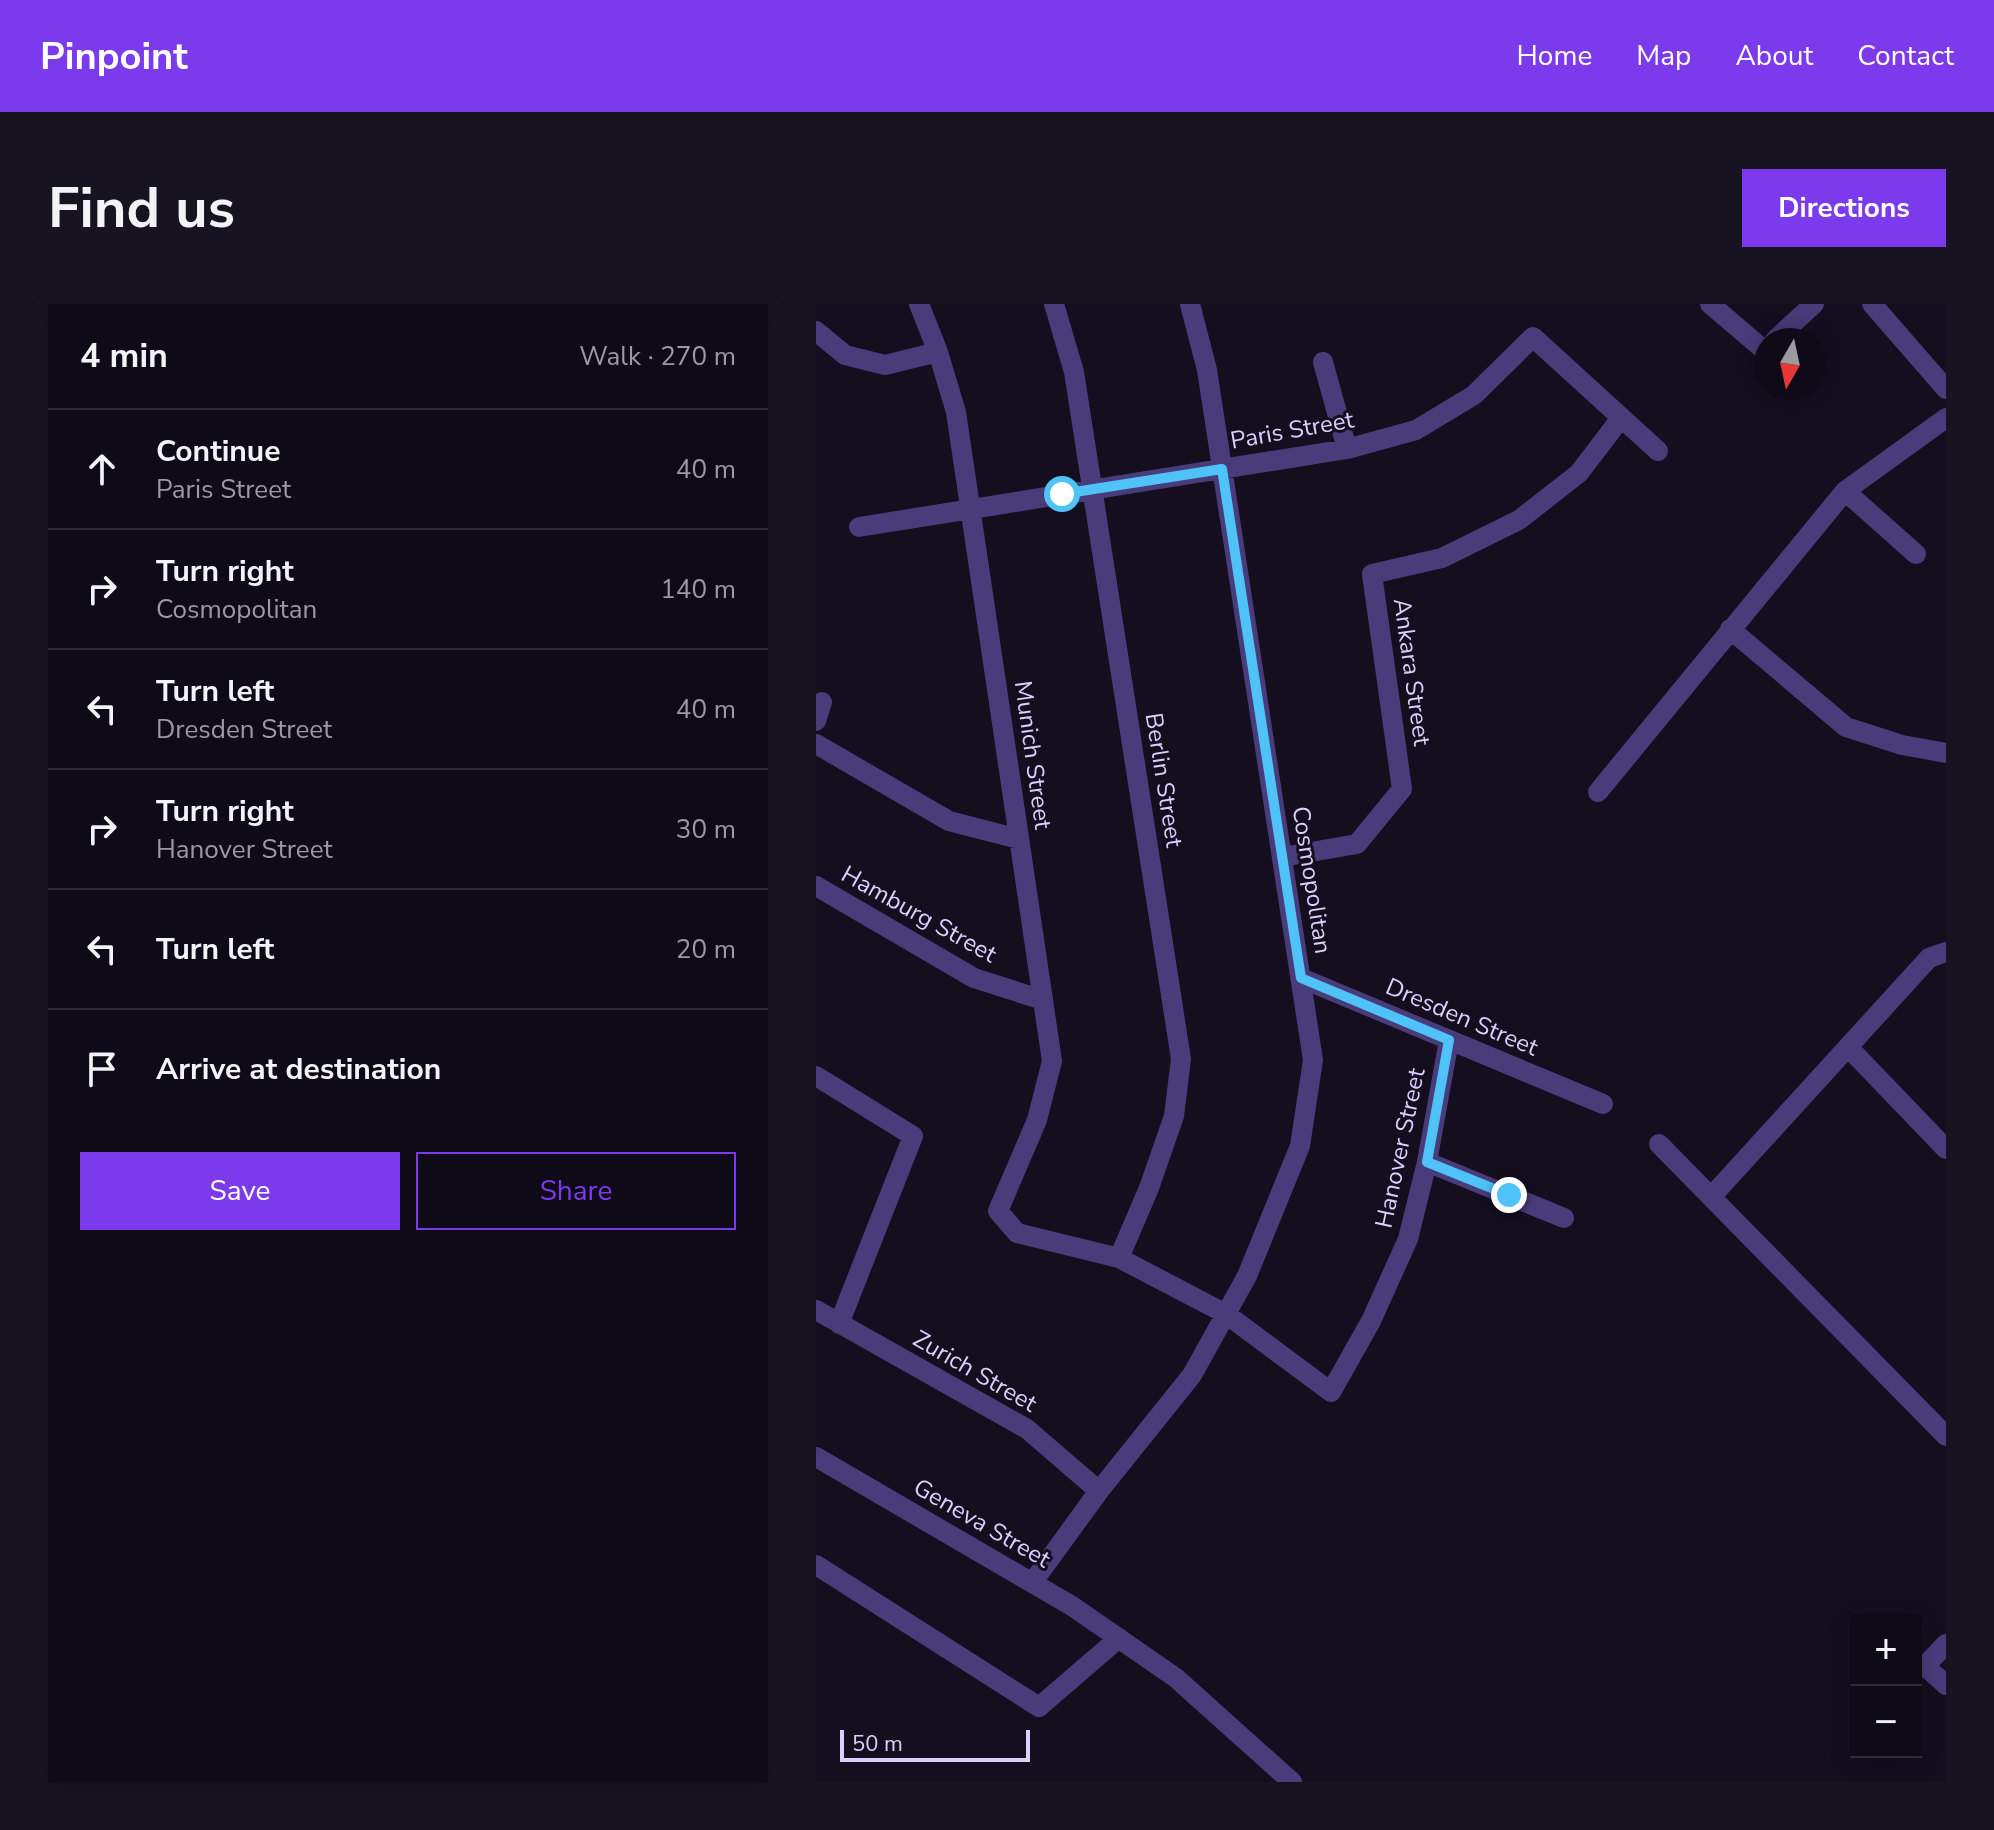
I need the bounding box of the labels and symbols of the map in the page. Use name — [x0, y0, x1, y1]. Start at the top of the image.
north arrow — [1754, 328, 1826, 400]
street label: Paris Street — [1228, 403, 1357, 457]
route start — [1044, 476, 1080, 512]
street label: Ankara Street — [1386, 596, 1438, 748]
street label: Munich Street — [1007, 679, 1059, 832]
street label: Berlin Street — [1138, 711, 1190, 850]
street label: Cosmopolitan — [1285, 804, 1339, 956]
street label: Hamburg Street — [836, 858, 1003, 970]
street label: Dresden Street — [1381, 971, 1544, 1064]
street label: Hanover Street — [1367, 1064, 1433, 1231]
route end — [1491, 1177, 1527, 1213]
street label: Zurich Street — [907, 1323, 1043, 1420]
street label: Geneva Street — [908, 1471, 1057, 1575]
scale bar — [840, 1726, 1030, 1762]

